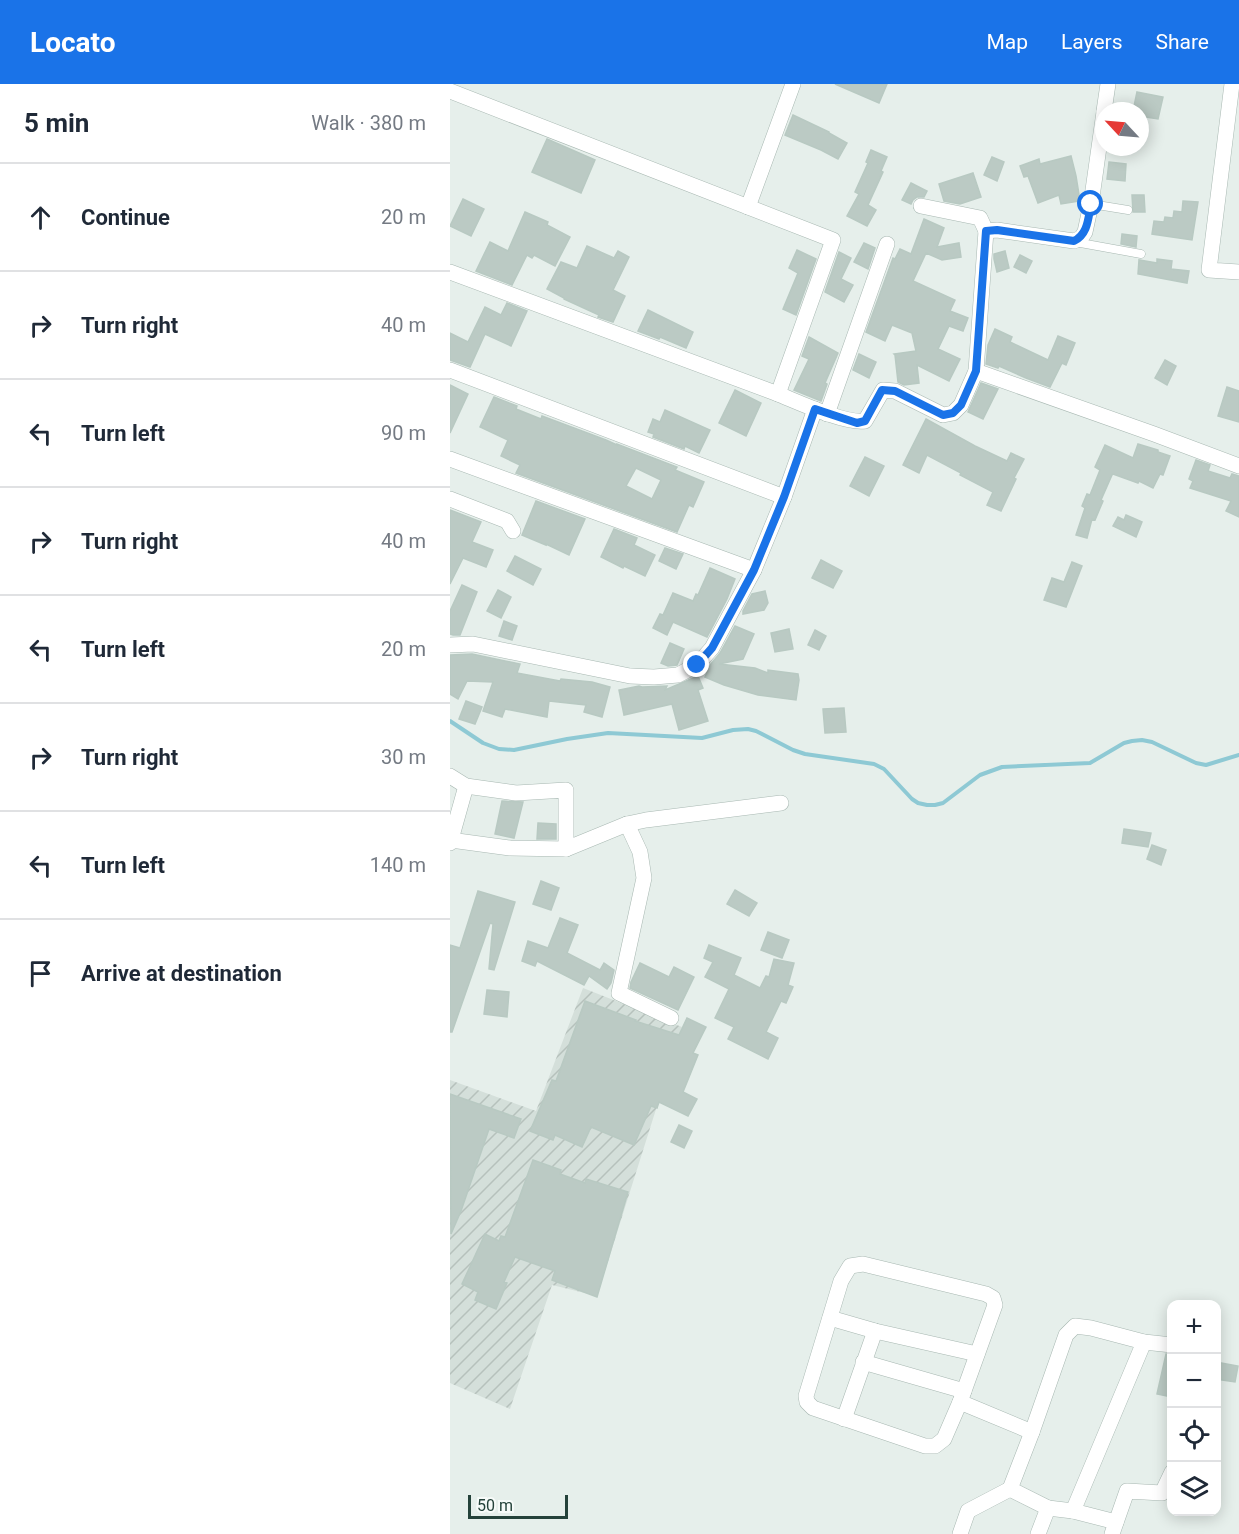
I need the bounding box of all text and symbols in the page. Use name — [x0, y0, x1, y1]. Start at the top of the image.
text: Locato — [30, 26, 115, 59]
text: Map — [986, 30, 1028, 54]
text: Layers — [1061, 30, 1122, 54]
text: Share — [1155, 30, 1209, 54]
north arrow — [1095, 102, 1149, 156]
text: 5 min — [24, 108, 89, 138]
text: Walk · 380 m — [311, 111, 426, 135]
route start — [1077, 190, 1103, 216]
icon: ahead — [24, 201, 57, 234]
text: Continue — [81, 205, 170, 230]
text: 20 m — [381, 205, 426, 229]
icon: right — [24, 309, 57, 342]
text: Turn right — [81, 313, 178, 338]
text: 40 m — [381, 313, 426, 337]
icon: left — [24, 417, 57, 450]
text: Turn left — [81, 421, 165, 446]
text: 90 m — [381, 421, 426, 445]
icon: right — [24, 525, 57, 558]
text: Turn right — [81, 529, 178, 554]
text: 40 m — [381, 529, 426, 553]
icon: left — [24, 633, 57, 666]
text: Turn left — [81, 637, 165, 662]
text: 20 m — [381, 637, 426, 661]
route end — [683, 651, 709, 677]
icon: right — [24, 741, 57, 774]
text: Turn right — [81, 745, 178, 770]
text: 30 m — [381, 745, 426, 769]
icon: left — [24, 849, 57, 882]
text: Turn left — [81, 853, 165, 878]
text: 140 m — [370, 853, 426, 877]
icon: arrive — [24, 957, 57, 990]
text: Arrive at destination — [81, 961, 282, 986]
map controls — [1167, 1300, 1221, 1516]
button: + — [1167, 1300, 1221, 1354]
button: − — [1167, 1354, 1221, 1408]
button: locate — [1167, 1408, 1221, 1462]
button: layers — [1167, 1462, 1221, 1516]
scale bar — [468, 1492, 568, 1520]
text: 50 m — [477, 1496, 513, 1515]

